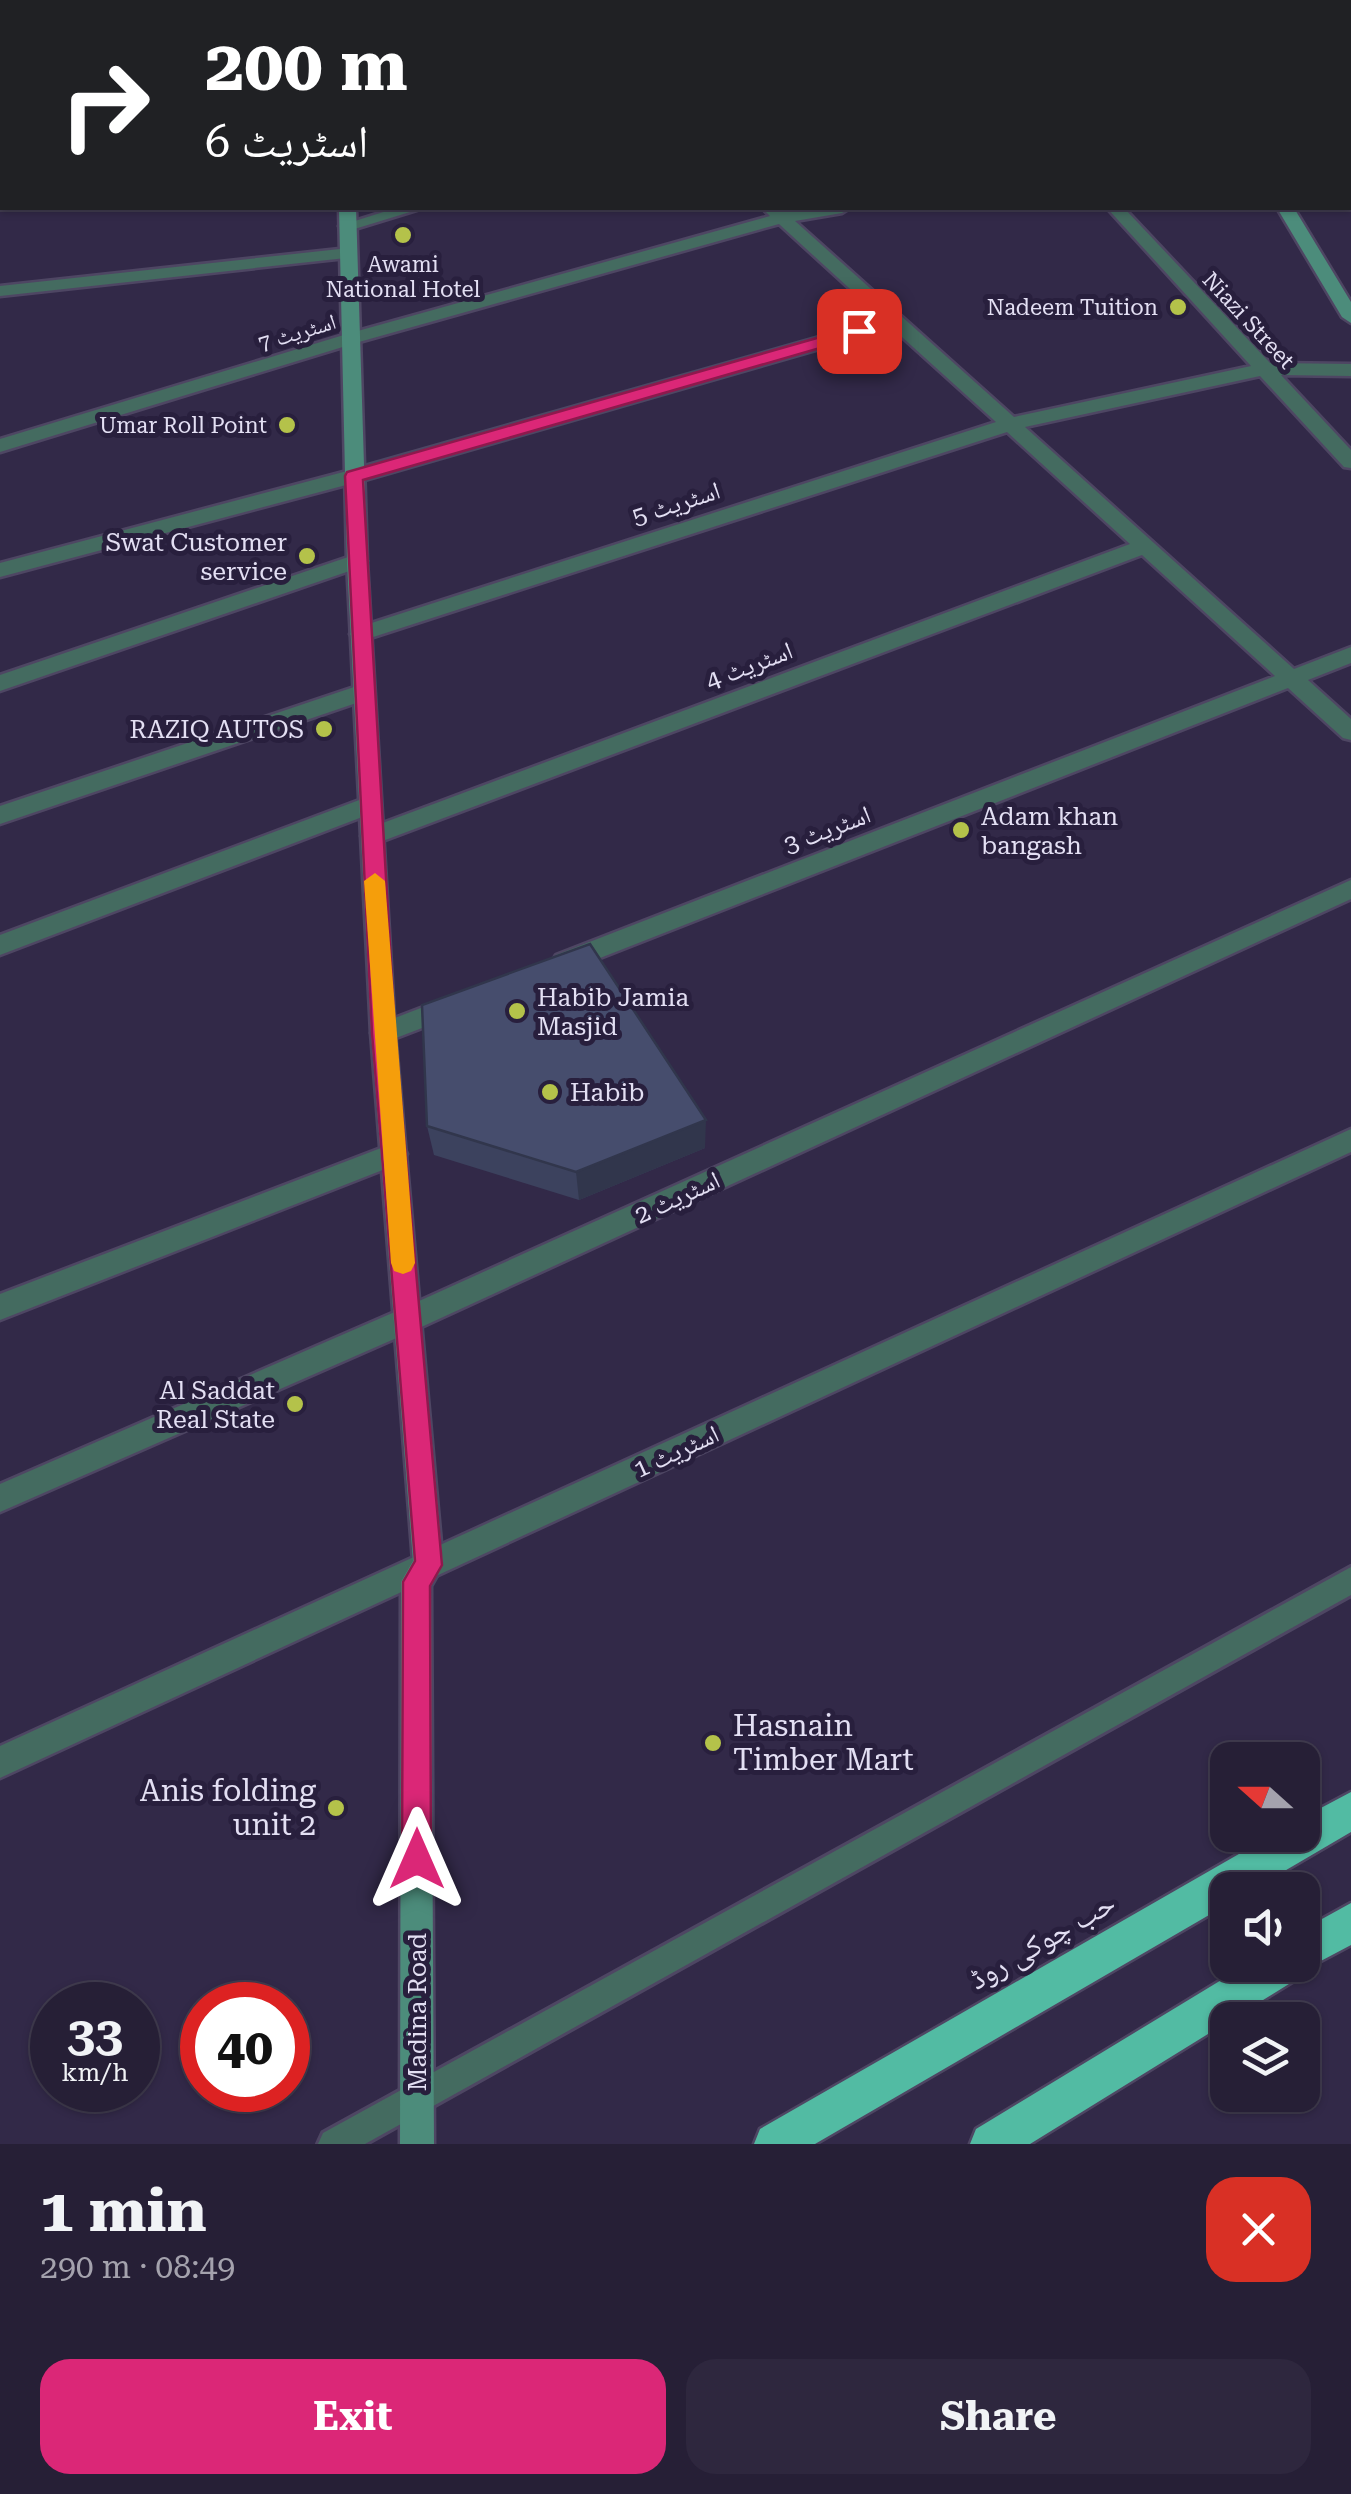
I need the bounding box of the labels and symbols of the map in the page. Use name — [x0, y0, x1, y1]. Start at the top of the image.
marker: Awami National Hotel — [392, 224, 414, 246]
place label: Awami National Hotel — [326, 252, 480, 302]
street label: Niazi Street — [1198, 267, 1300, 374]
pin — [817, 289, 902, 374]
place label: Nadeem Tuition — [987, 295, 1158, 320]
marker: Nadeem Tuition — [1167, 296, 1189, 318]
street label: اسٹریٹ 7 — [255, 309, 339, 356]
place label: Umar Roll Point — [99, 413, 267, 438]
marker: Umar Roll Point — [276, 414, 298, 436]
street label: اسٹریٹ 5 — [628, 476, 724, 531]
place label: Swat Customer service — [105, 528, 287, 586]
marker: Swat Customer service — [296, 545, 318, 567]
street label: اسٹریٹ 4 — [702, 636, 797, 695]
place label: RAZIQ AUTOS — [130, 715, 304, 744]
marker: RAZIQ AUTOS — [313, 718, 335, 740]
street label: اسٹریٹ 3 — [780, 800, 875, 859]
place label: Adam khan bangash — [981, 802, 1118, 860]
marker: Adam khan bangash — [950, 819, 972, 841]
place label: Habib Jamia Masjid — [537, 983, 690, 1041]
marker: Habib Jamia Masjid — [506, 1000, 528, 1022]
place label: Habib — [570, 1078, 644, 1107]
marker: Habib — [539, 1081, 561, 1103]
street label: اسٹریٹ 2 — [630, 1165, 725, 1230]
place label: Al Saddat Real State — [156, 1376, 275, 1434]
marker: Al Saddat Real State — [284, 1393, 306, 1415]
street label: اسٹریٹ 1 — [629, 1419, 724, 1484]
place label: Hasnain Timber Mart — [733, 1708, 914, 1777]
marker: Hasnain Timber Mart — [702, 1732, 724, 1754]
north arrow — [1210, 1742, 1320, 1852]
place label: Anis folding unit 2 — [140, 1773, 316, 1842]
marker: Anis folding unit 2 — [325, 1797, 347, 1819]
position arrow — [365, 1807, 469, 1911]
street label: حب چوکی روڈ — [962, 1885, 1122, 1997]
street label: Madina Road — [403, 1933, 432, 2091]
speed limit sign: 40 — [180, 1982, 310, 2112]

